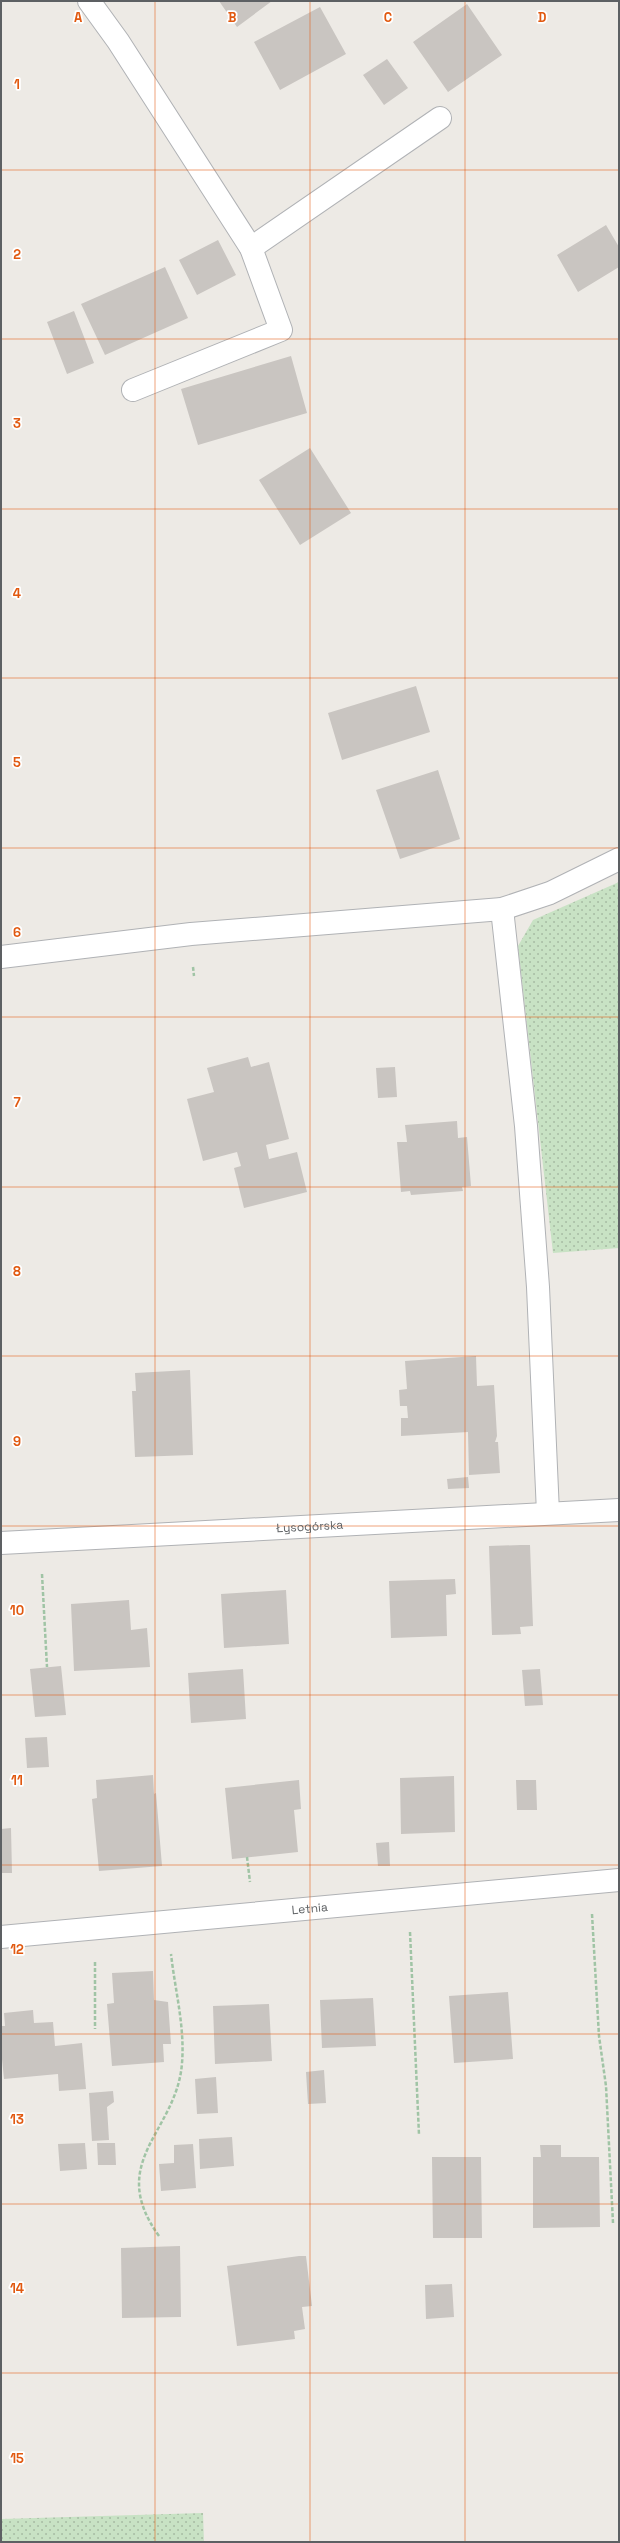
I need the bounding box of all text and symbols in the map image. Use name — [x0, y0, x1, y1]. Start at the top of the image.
text: A — [74, 9, 83, 26]
text: B — [228, 9, 237, 26]
text: C — [384, 9, 392, 26]
text: D — [538, 9, 547, 26]
text: 1 — [14, 76, 20, 93]
text: 2 — [13, 246, 21, 263]
text: 3 — [13, 415, 21, 432]
text: 4 — [13, 585, 21, 602]
text: 5 — [13, 754, 21, 771]
text: 6 — [13, 924, 21, 941]
text: 7 — [13, 1094, 21, 1111]
text: 8 — [13, 1263, 21, 1280]
text: 9 — [13, 1433, 21, 1450]
street label: Łysogórska — [275, 1517, 344, 1536]
text: 10 — [10, 1602, 24, 1619]
text: 11 — [11, 1772, 23, 1789]
street label: Letnia — [291, 1899, 329, 1918]
text: 12 — [10, 1941, 24, 1958]
text: 13 — [10, 2111, 24, 2128]
text: 14 — [10, 2280, 24, 2297]
text: 15 — [10, 2450, 24, 2467]

